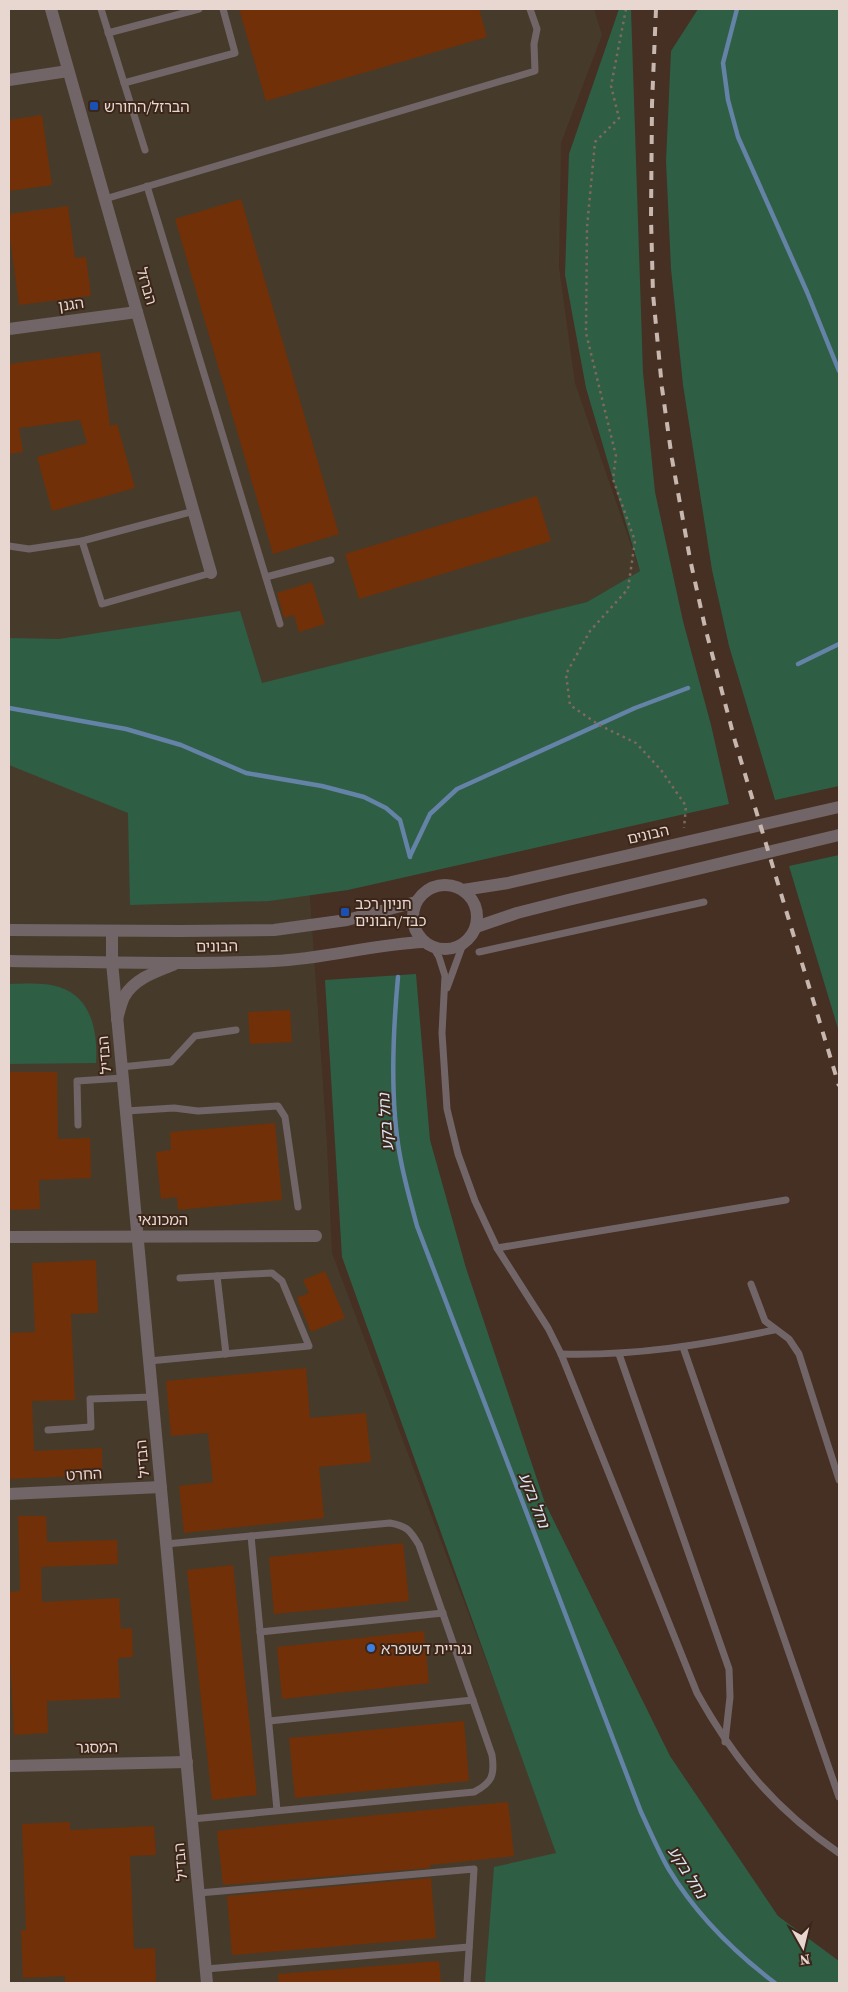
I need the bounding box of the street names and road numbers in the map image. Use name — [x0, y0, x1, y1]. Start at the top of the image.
street label: הברזל — [132, 265, 162, 307]
street label: הגנן — [57, 292, 85, 316]
street label: הבונים — [625, 819, 671, 849]
street label: הבונים — [196, 935, 238, 957]
street label: הבדיל — [92, 1035, 116, 1075]
street label: המכונאי — [138, 1209, 188, 1230]
street label: הבדיל — [130, 1439, 154, 1479]
street label: החרט — [65, 1463, 103, 1485]
street label: המסגר — [76, 1736, 118, 1758]
street label: הבדיל — [168, 1842, 192, 1882]

